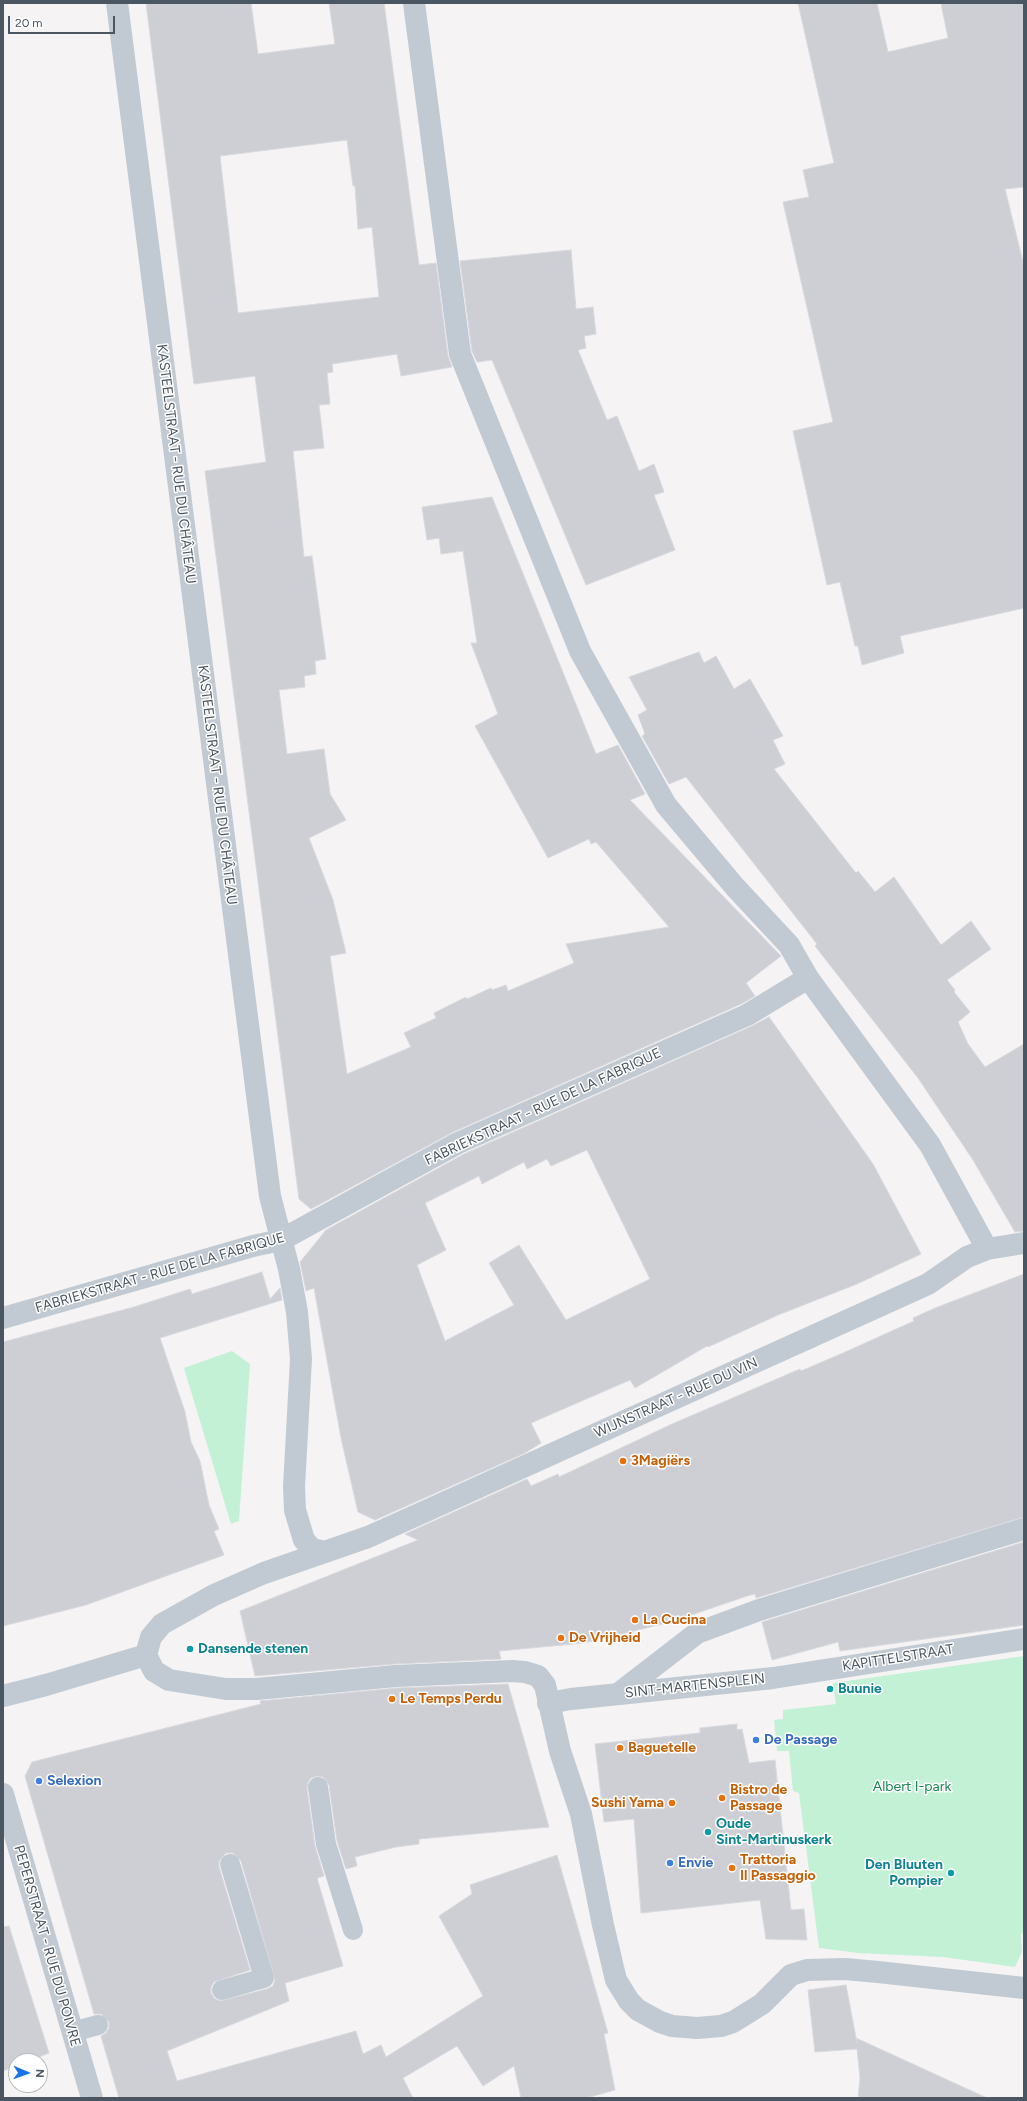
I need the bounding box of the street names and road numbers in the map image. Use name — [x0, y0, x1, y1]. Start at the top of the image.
street label: KASTEELSTRAAT - RUE DU CHÂTEAU — [153, 343, 199, 585]
street label: KASTEELSTRAAT - RUE DU CHÂTEAU — [194, 664, 240, 906]
street label: FABRIEKSTRAAT - RUE DE LA FABRIQUE — [422, 1045, 664, 1169]
street label: FABRIEKSTRAAT - RUE DE LA FABRIQUE — [33, 1229, 287, 1317]
street label: WIJNSTRAAT - RUE DU VIN — [592, 1354, 760, 1442]
street label: KAPITTELSTRAAT — [841, 1641, 955, 1675]
street label: SINT-MARTENSPLEIN — [624, 1670, 766, 1702]
street label: PEPERSTRAAT - RUE DU POIVRE — [10, 1843, 84, 2049]

